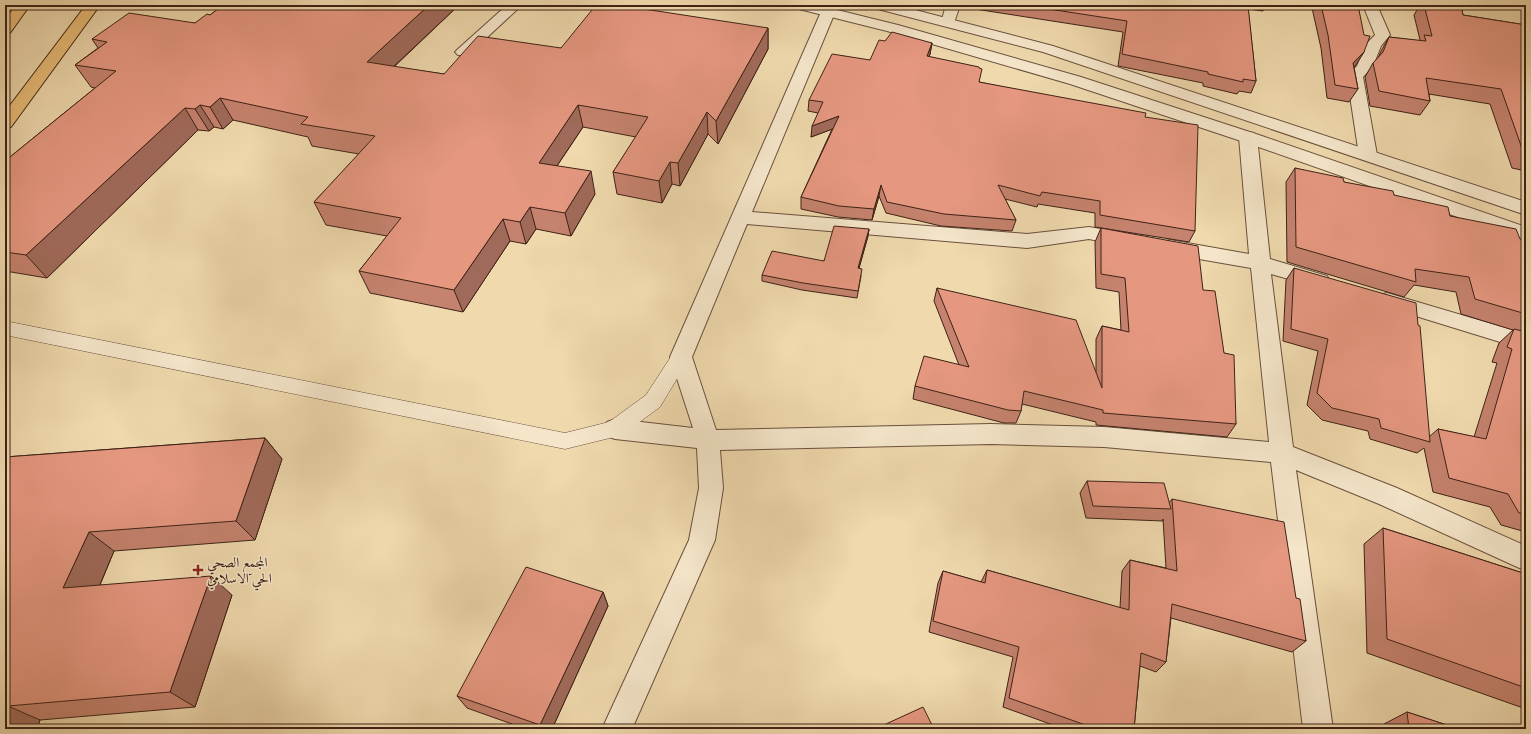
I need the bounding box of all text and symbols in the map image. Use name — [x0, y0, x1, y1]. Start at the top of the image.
place label: المجمع الصحي الحي الاسلامي — [207, 554, 272, 591]
marker: المجمع الصحي الحي الاسلامي — [192, 564, 204, 576]

